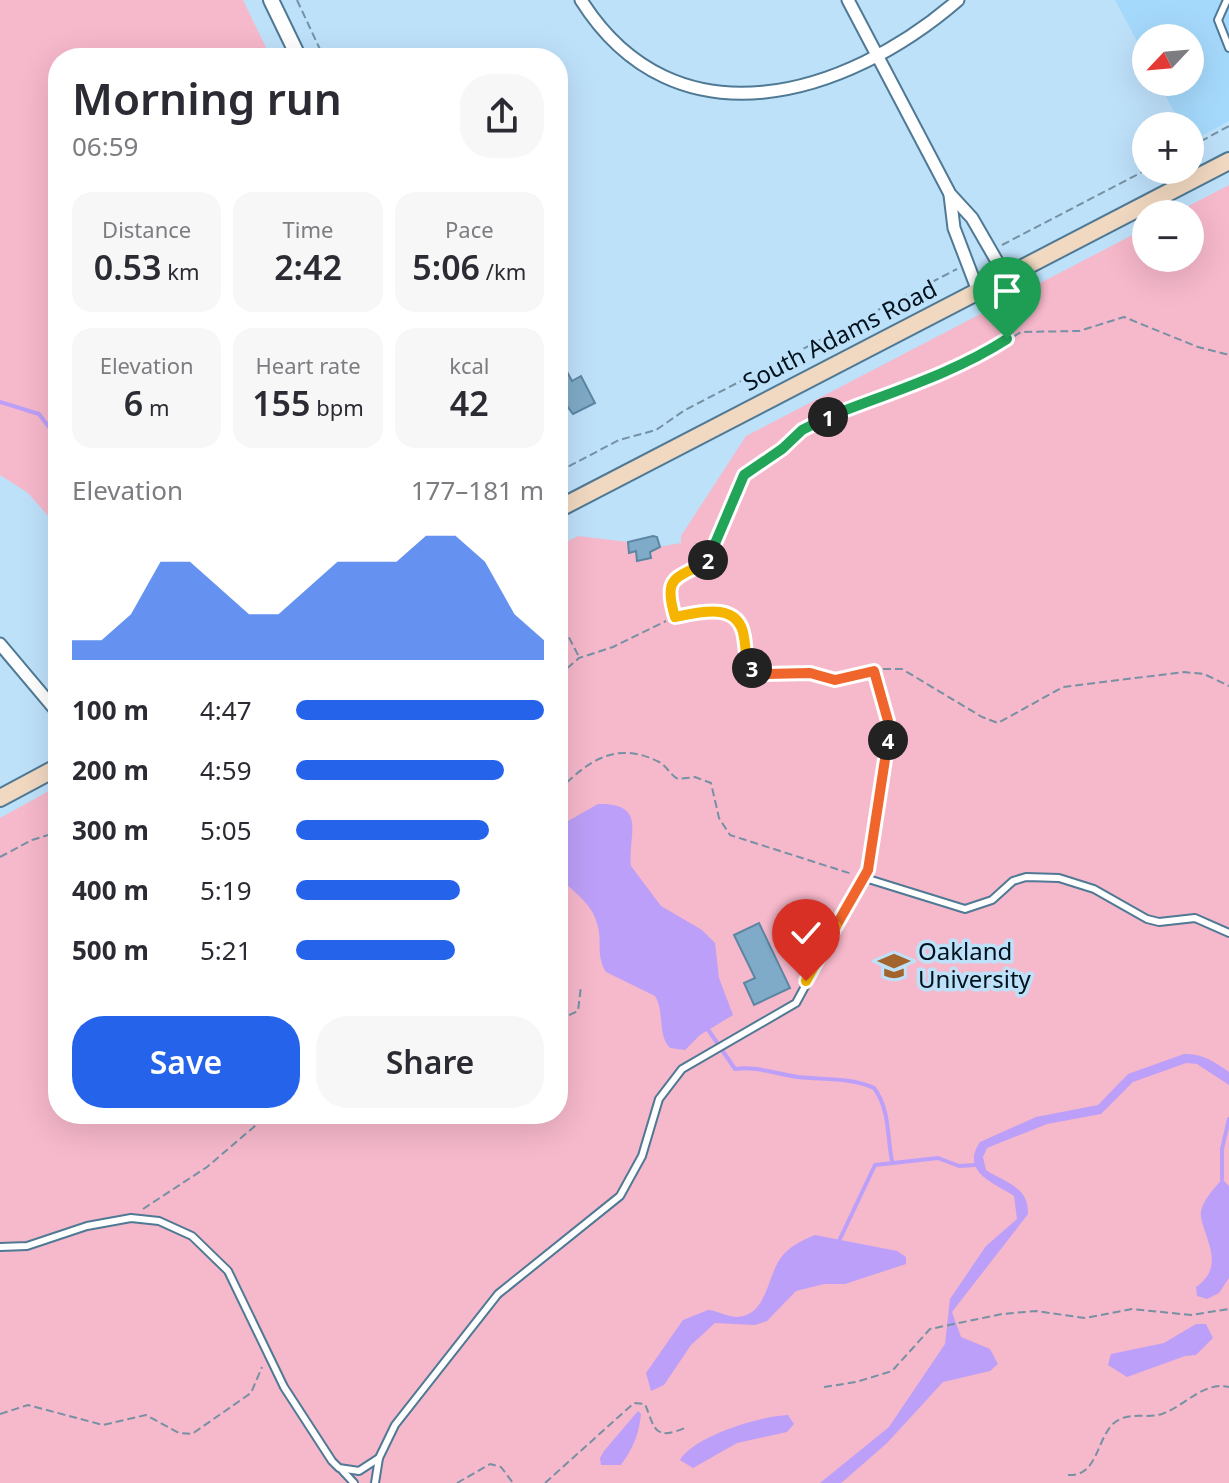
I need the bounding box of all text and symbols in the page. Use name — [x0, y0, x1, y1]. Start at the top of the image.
north arrow — [1132, 24, 1204, 96]
map controls — [1132, 24, 1204, 272]
text: Morning run — [72, 68, 342, 128]
button: share — [460, 74, 544, 158]
button: + — [1132, 112, 1204, 184]
text: 06:59 — [72, 128, 138, 164]
button: − — [1132, 200, 1204, 272]
text: Distance — [102, 214, 191, 244]
text: Time — [283, 214, 333, 244]
text: Pace — [445, 214, 494, 244]
text: 0.53 — [94, 244, 162, 290]
text: 2:42 — [274, 244, 342, 290]
text: 5:06 — [412, 244, 480, 290]
text: km — [162, 256, 200, 286]
text: /km — [480, 256, 526, 286]
pin — [973, 257, 1041, 339]
icon: arrive — [985, 269, 1029, 313]
street label: South Adams Road — [737, 271, 942, 398]
text: Elevation — [100, 350, 194, 380]
text: Heart rate — [255, 350, 361, 380]
text: kcal — [449, 350, 489, 380]
text: 6 — [124, 380, 143, 426]
text: 155 — [252, 380, 310, 426]
text: 42 — [450, 380, 489, 426]
text: m — [143, 392, 170, 422]
text: bpm — [310, 392, 364, 422]
pin: 1 — [808, 397, 848, 437]
text: 1 — [822, 402, 834, 432]
text: Elevation — [72, 472, 183, 508]
text: 177–181 m — [411, 472, 544, 508]
pin: 2 — [688, 540, 728, 580]
text: 2 — [702, 545, 714, 575]
pin: 3 — [732, 648, 772, 688]
text: 3 — [746, 653, 758, 683]
text: 100 m — [72, 692, 149, 728]
text: 4:47 — [200, 692, 252, 728]
pin: 4 — [868, 720, 908, 760]
text: 4 — [882, 725, 894, 755]
text: 200 m — [72, 752, 149, 788]
text: 4:59 — [200, 752, 252, 788]
text: 300 m — [72, 812, 149, 848]
text: 5:05 — [200, 812, 252, 848]
text: 400 m — [72, 872, 149, 908]
text: 5:19 — [200, 872, 252, 908]
pin — [772, 899, 840, 981]
icon: check — [784, 911, 828, 955]
text: 500 m — [72, 932, 149, 968]
text: 5:21 — [200, 932, 252, 968]
place label: Oakland University — [918, 934, 1032, 995]
school or university icon: Oakland University — [877, 949, 911, 983]
button: Save — [72, 1016, 300, 1108]
button: Share — [316, 1016, 544, 1108]

